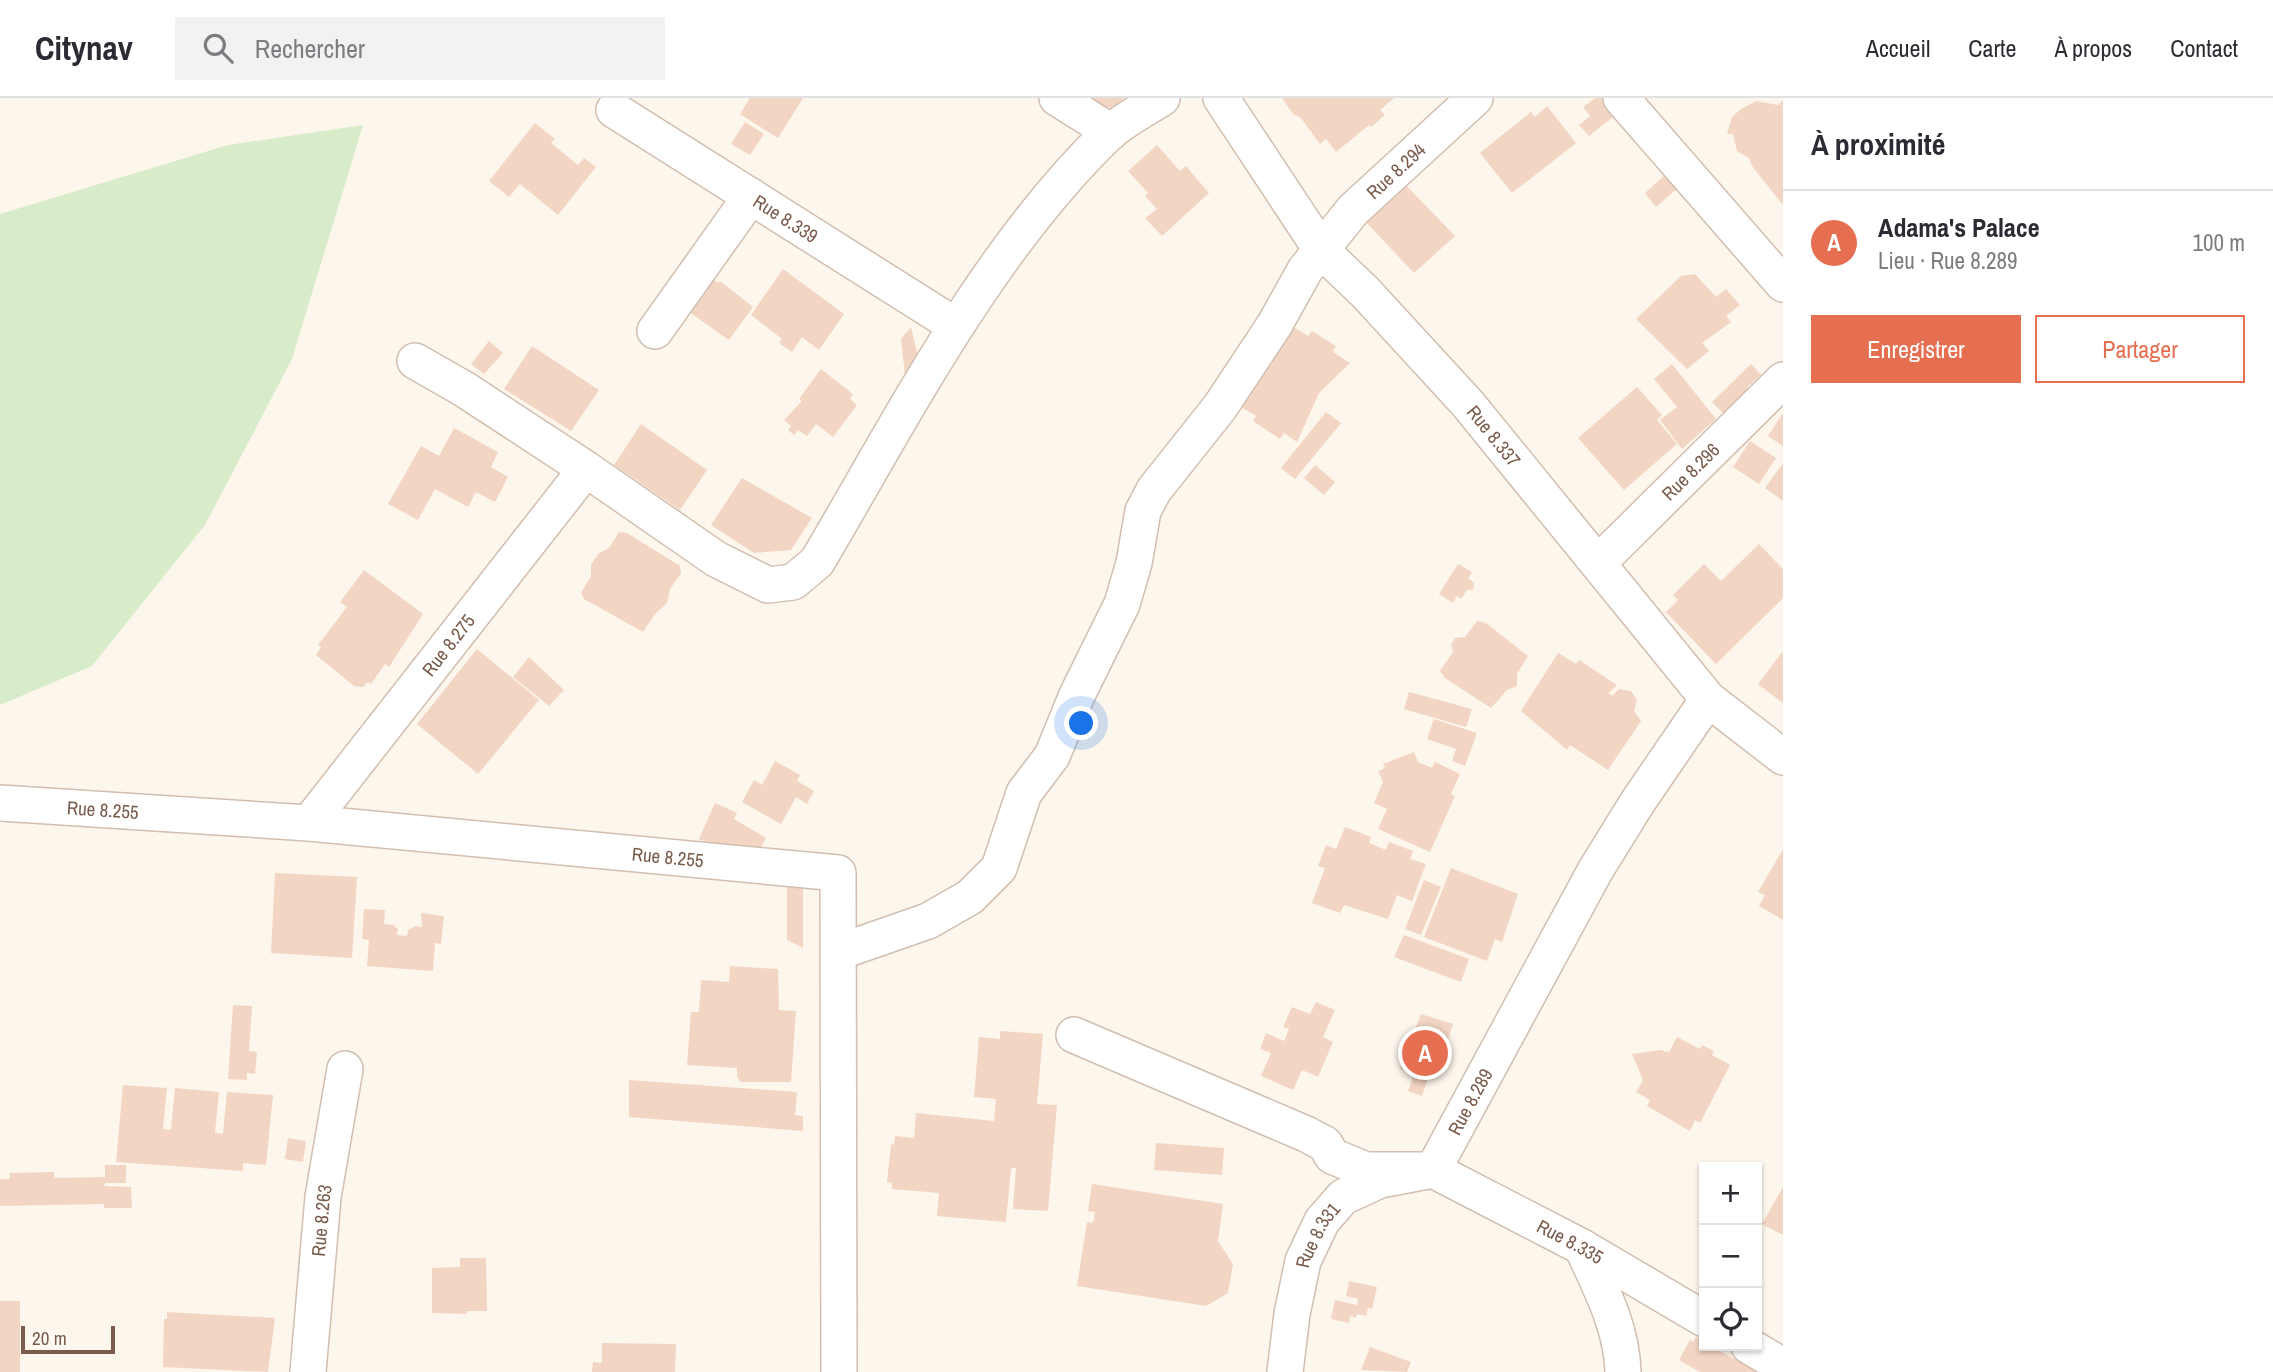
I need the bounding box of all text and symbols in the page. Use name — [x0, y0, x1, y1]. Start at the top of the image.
search box — [175, 17, 665, 80]
text: Citynav — [35, 26, 133, 70]
icon: search — [199, 29, 237, 67]
text: Rechercher — [255, 31, 365, 66]
text: Accueil — [1866, 32, 1930, 64]
text: Carte — [1968, 32, 2016, 64]
text: À propos — [2054, 32, 2132, 64]
text: Contact — [2170, 32, 2238, 64]
text: À proximité — [1811, 124, 1945, 164]
street label: Rue 8.294 — [1360, 137, 1431, 205]
street label: Rue 8.339 — [748, 188, 823, 249]
text: Adama's Palace — [1878, 210, 2040, 245]
text: A — [1827, 227, 1841, 258]
text: 100 m — [2193, 227, 2245, 258]
text: Lieu · Rue 8.289 — [1878, 245, 2017, 276]
button: Enregistrer — [1811, 315, 2021, 383]
button: Partager — [2035, 315, 2245, 383]
street label: Rue 8.337 — [1461, 400, 1527, 472]
street label: Rue 8.296 — [1656, 437, 1725, 506]
street label: Rue 8.275 — [416, 608, 481, 681]
your location — [1064, 706, 1098, 740]
street label: Rue 8.255 — [66, 794, 140, 825]
street label: Rue 8.255 — [631, 841, 705, 873]
pin: A — [1402, 1027, 1448, 1079]
street label: Rue 8.289 — [1441, 1064, 1499, 1140]
map controls — [1699, 1162, 1762, 1351]
button: + — [1699, 1162, 1762, 1225]
street label: Rue 8.263 — [305, 1183, 338, 1258]
street label: Rue 8.331 — [1289, 1196, 1346, 1270]
street label: Rue 8.335 — [1532, 1213, 1609, 1270]
button: − — [1699, 1225, 1762, 1288]
button: locate — [1699, 1288, 1762, 1351]
scale bar — [21, 1323, 116, 1355]
text: 20 m — [32, 1325, 67, 1351]

